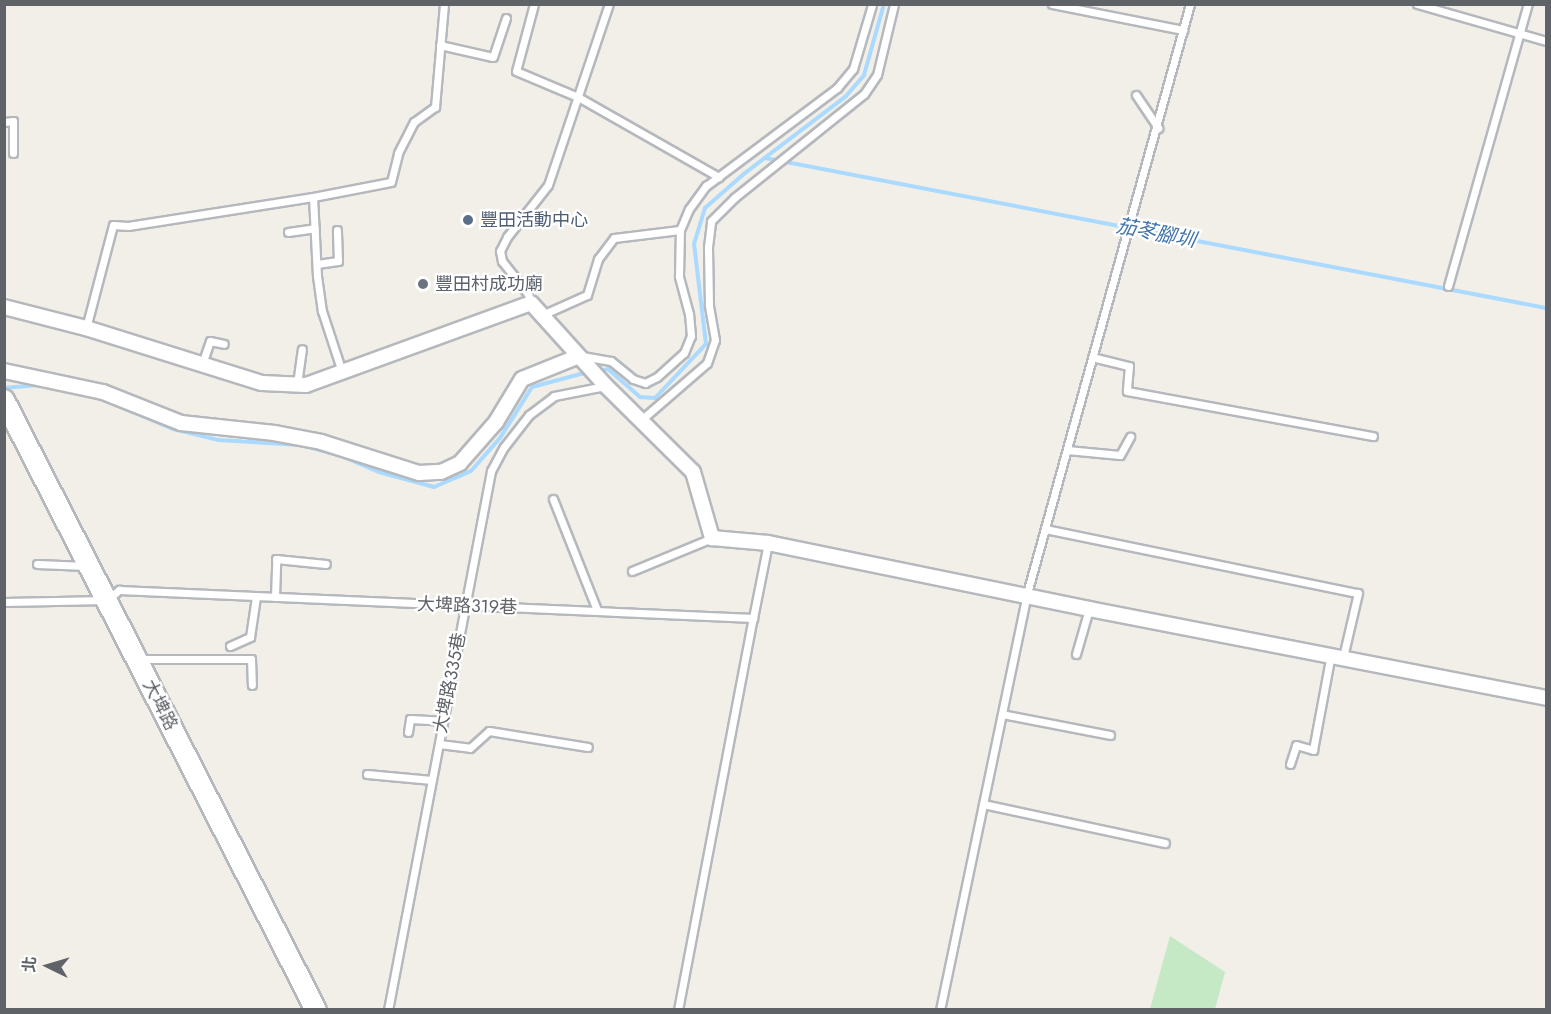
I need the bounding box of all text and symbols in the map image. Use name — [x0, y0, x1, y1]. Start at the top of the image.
place label: 豐田活動中心 — [480, 209, 588, 231]
marker: 豐田活動中心 — [461, 213, 475, 227]
water label: 茄苳腳圳 — [1114, 214, 1198, 252]
place label: 豐田村成功廟 — [435, 273, 543, 295]
marker: 豐田村成功廟 — [416, 277, 430, 291]
street label: 大埤路319巷 — [417, 593, 517, 619]
street label: 大埤路335巷 — [430, 631, 470, 735]
street label: 大埤路 — [138, 676, 182, 734]
north arrow — [18, 936, 78, 996]
text: 北 — [17, 955, 42, 973]

